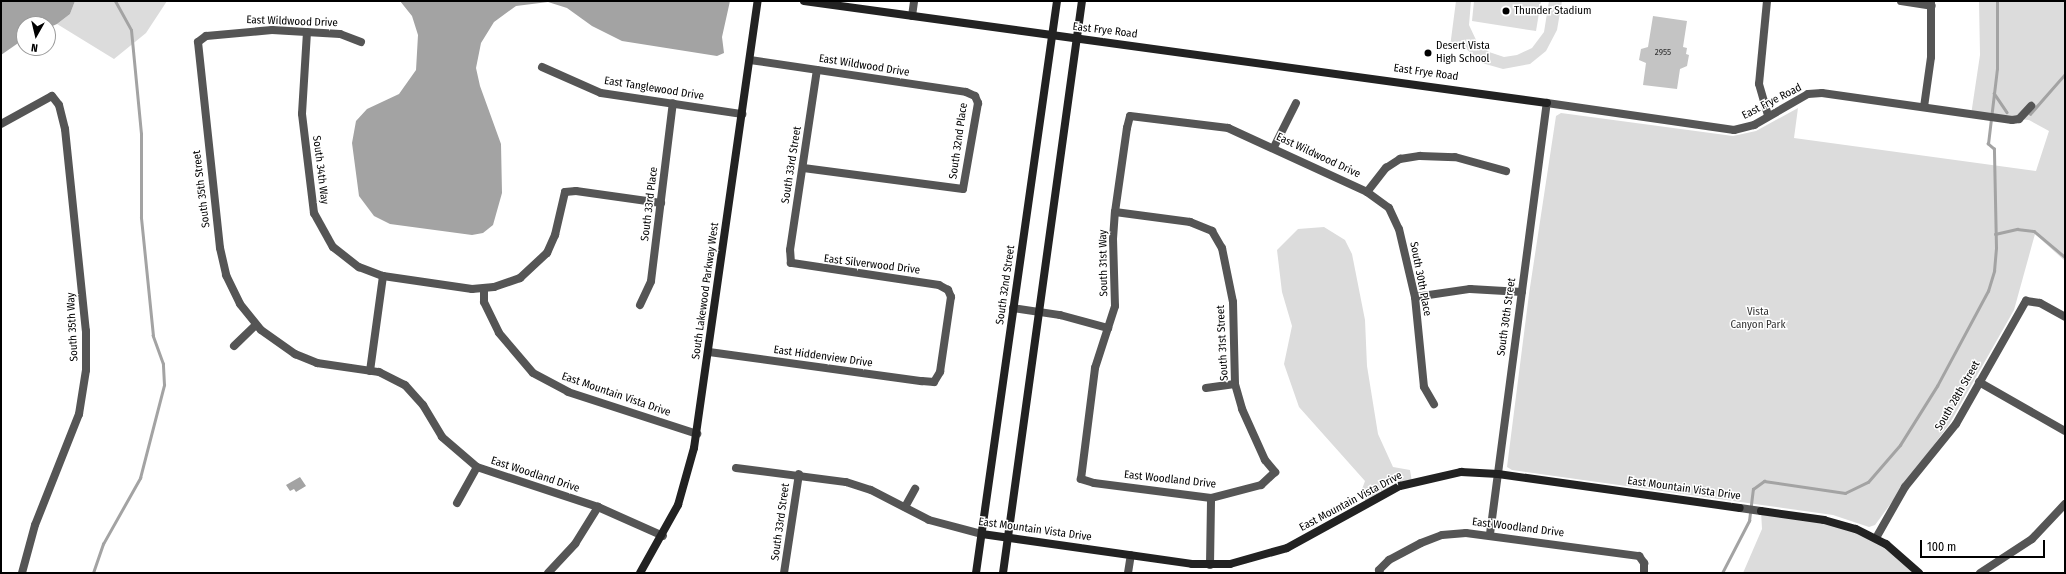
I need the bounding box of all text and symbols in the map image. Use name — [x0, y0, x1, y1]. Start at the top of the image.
place label: Thunder Stadium — [1514, 4, 1591, 18]
marker: Thunder Stadium — [1501, 6, 1511, 16]
street label: East Wildwood Drive — [246, 14, 338, 30]
north arrow — [16, 16, 56, 56]
street label: East Frye Road — [1072, 20, 1138, 42]
text: N — [30, 40, 39, 54]
place label: Desert Vista High School — [1436, 40, 1490, 66]
house number: 2955 — [1655, 47, 1671, 57]
marker: Desert Vista High School — [1423, 48, 1433, 58]
street label: East Wildwood Drive — [818, 52, 910, 80]
street label: East Frye Road — [1393, 62, 1459, 84]
street label: East Tanglewood Drive — [603, 75, 705, 103]
street label: East Frye Road — [1740, 81, 1804, 123]
street label: South 32nd Place — [947, 102, 971, 180]
street label: South 33rd Street — [779, 125, 805, 205]
street label: East Wildwood Drive — [1274, 131, 1362, 181]
street label: South 34th Way — [309, 135, 331, 205]
street label: South 35th Street — [191, 150, 213, 228]
street label: South 33rd Place — [639, 166, 661, 242]
street label: South Lakewood Parkway West — [690, 222, 722, 360]
street label: South 31st Way — [1097, 229, 1111, 297]
street label: South 30th Place — [1406, 241, 1434, 317]
street label: South 32nd Street — [994, 244, 1018, 326]
street label: East Silverwood Drive — [823, 253, 921, 277]
street label: South 30th Street — [1495, 277, 1519, 357]
street label: South 35th Way — [65, 292, 81, 362]
street label: South 31st Street — [1214, 305, 1232, 381]
park label: Vista Canyon Park — [1730, 306, 1786, 332]
street label: East Hiddenview Drive — [773, 344, 873, 370]
street label: South 28th Street — [1933, 359, 1983, 433]
street label: East Mountain Vista Drive — [560, 370, 672, 420]
street label: East Woodland Drive — [489, 454, 581, 496]
street label: East Woodland Drive — [1123, 469, 1217, 491]
street label: East Mountain Vista Drive — [1297, 469, 1405, 535]
street label: East Mountain Vista Drive — [1626, 475, 1742, 503]
street label: South 33rd Street — [769, 482, 793, 562]
street label: East Mountain Vista Drive — [977, 516, 1093, 544]
street label: East Woodland Drive — [1471, 516, 1565, 540]
scale bar — [1922, 532, 2047, 558]
text: 100 m — [1927, 540, 1956, 554]

